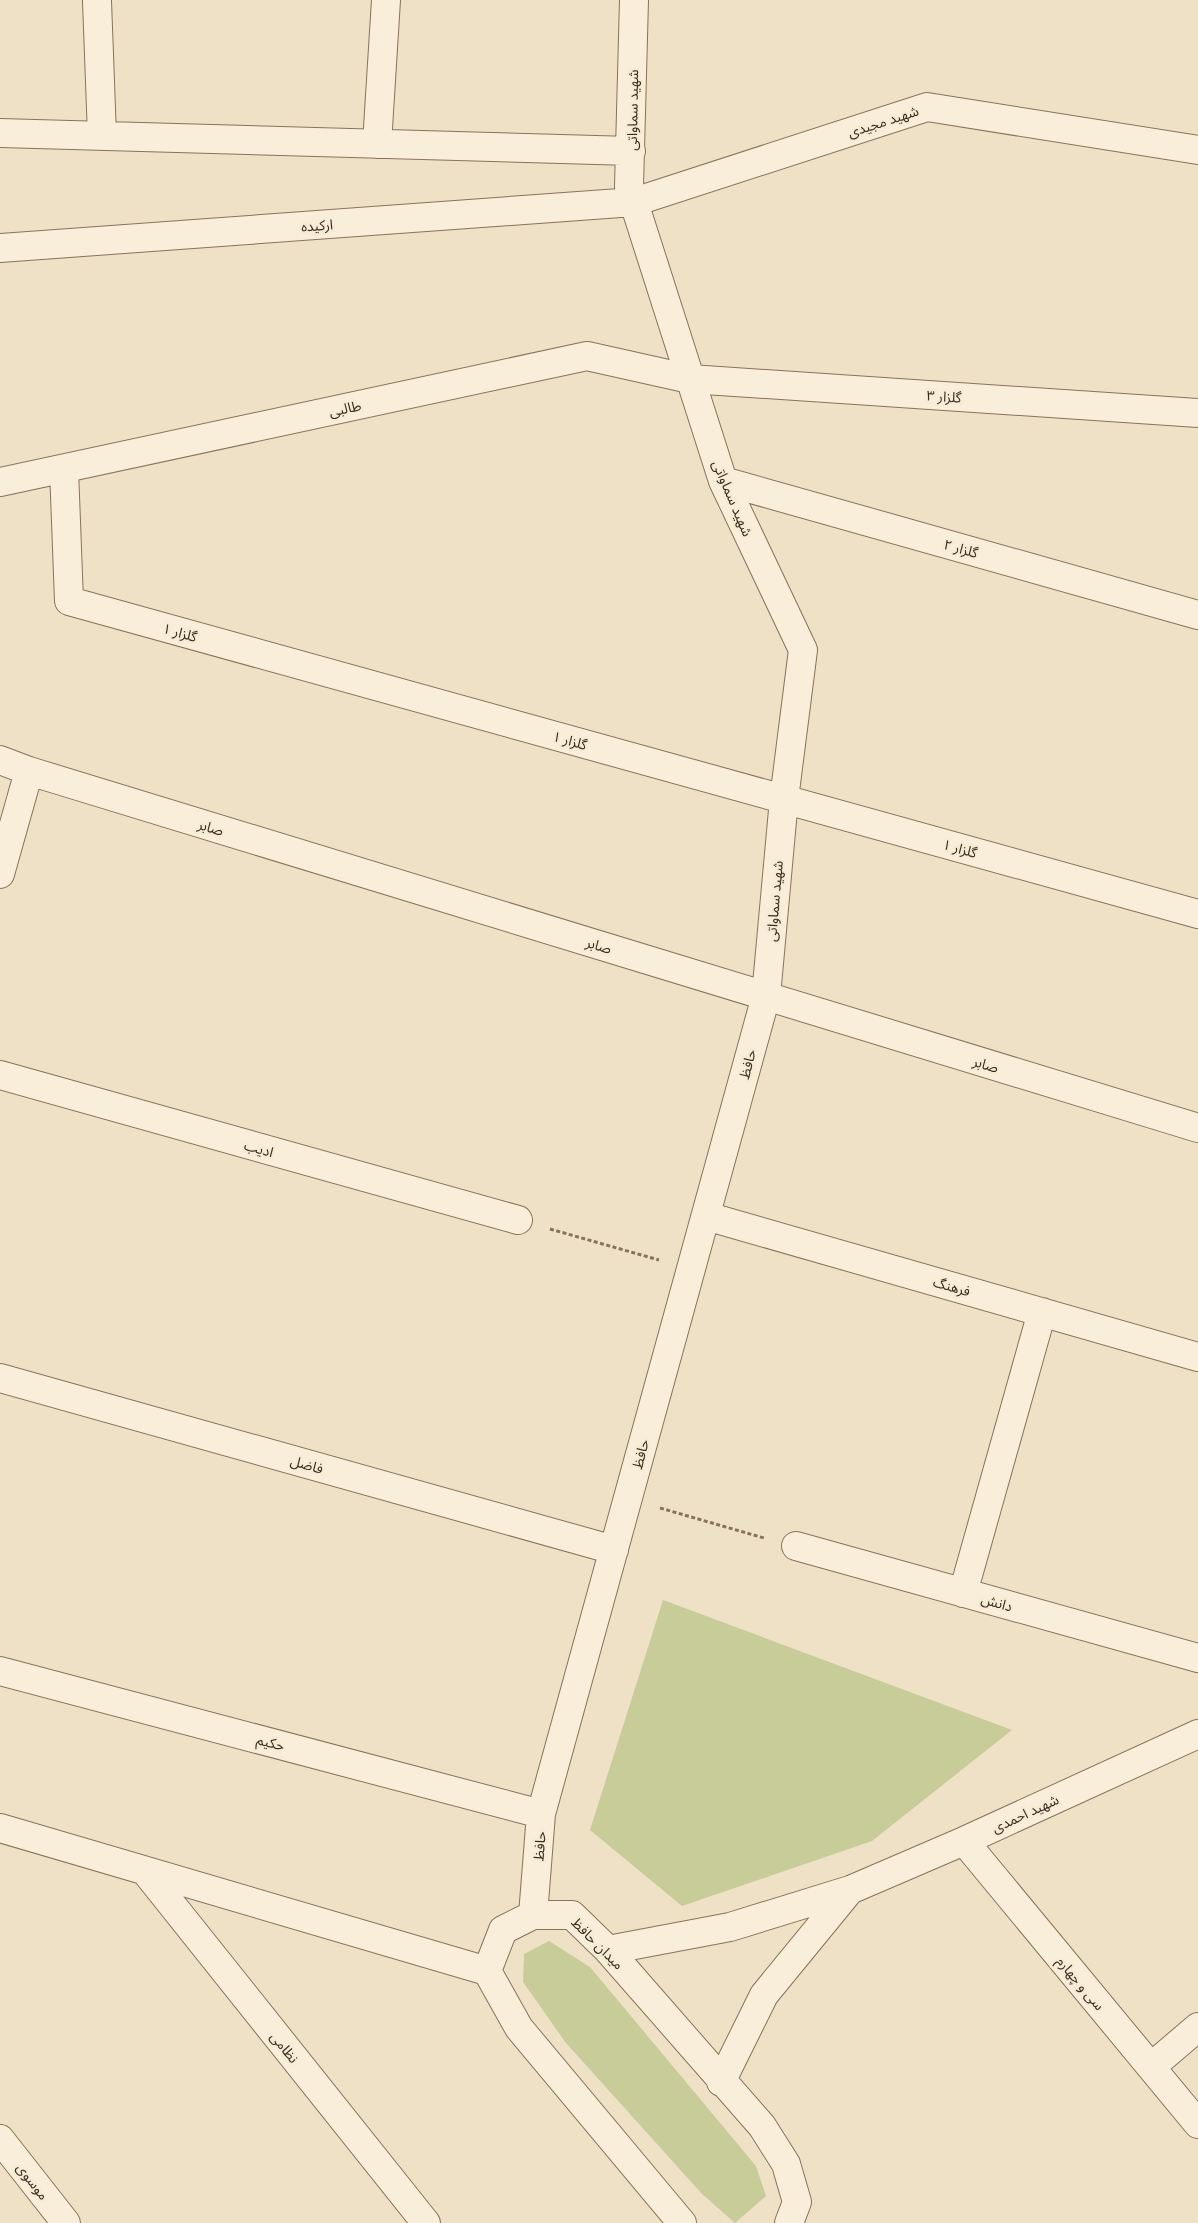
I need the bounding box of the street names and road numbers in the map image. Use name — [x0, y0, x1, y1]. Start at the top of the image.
street label: شهید سماواتی — [622, 69, 642, 151]
street label: شهید مجیدی — [845, 101, 921, 141]
street label: ارکیده — [300, 214, 334, 236]
street label: گلزار ۳ — [926, 385, 962, 407]
street label: طالبی — [327, 395, 363, 421]
street label: شهید سماواتی — [708, 457, 758, 539]
street label: گلزار ۲ — [942, 534, 981, 562]
street label: گلزار ۱ — [161, 618, 200, 646]
street label: گلزار ۱ — [551, 726, 590, 754]
street label: صابر — [195, 814, 227, 840]
street label: گلزار ۱ — [941, 834, 980, 862]
street label: شهید سماواتی — [761, 860, 787, 942]
street label: صابر — [583, 932, 615, 958]
street label: حافظ — [734, 1047, 760, 1081]
street label: صابر — [970, 1051, 1002, 1077]
street label: ادیب — [242, 1135, 276, 1161]
street label: فرهنگ — [931, 1272, 973, 1300]
street label: حافظ — [627, 1437, 653, 1471]
street label: فاضل — [288, 1450, 326, 1478]
street label: دانش — [979, 1589, 1015, 1616]
street label: حکیم — [254, 1729, 287, 1757]
street label: شهید احمدی — [988, 1789, 1062, 1837]
street label: حافظ — [528, 1830, 550, 1862]
street label: میدان حافظ — [568, 1913, 628, 1973]
street label: سی و چهارم — [1051, 1952, 1109, 2015]
street label: نظامی — [266, 2027, 304, 2067]
street label: موسوی — [13, 2159, 53, 2203]

